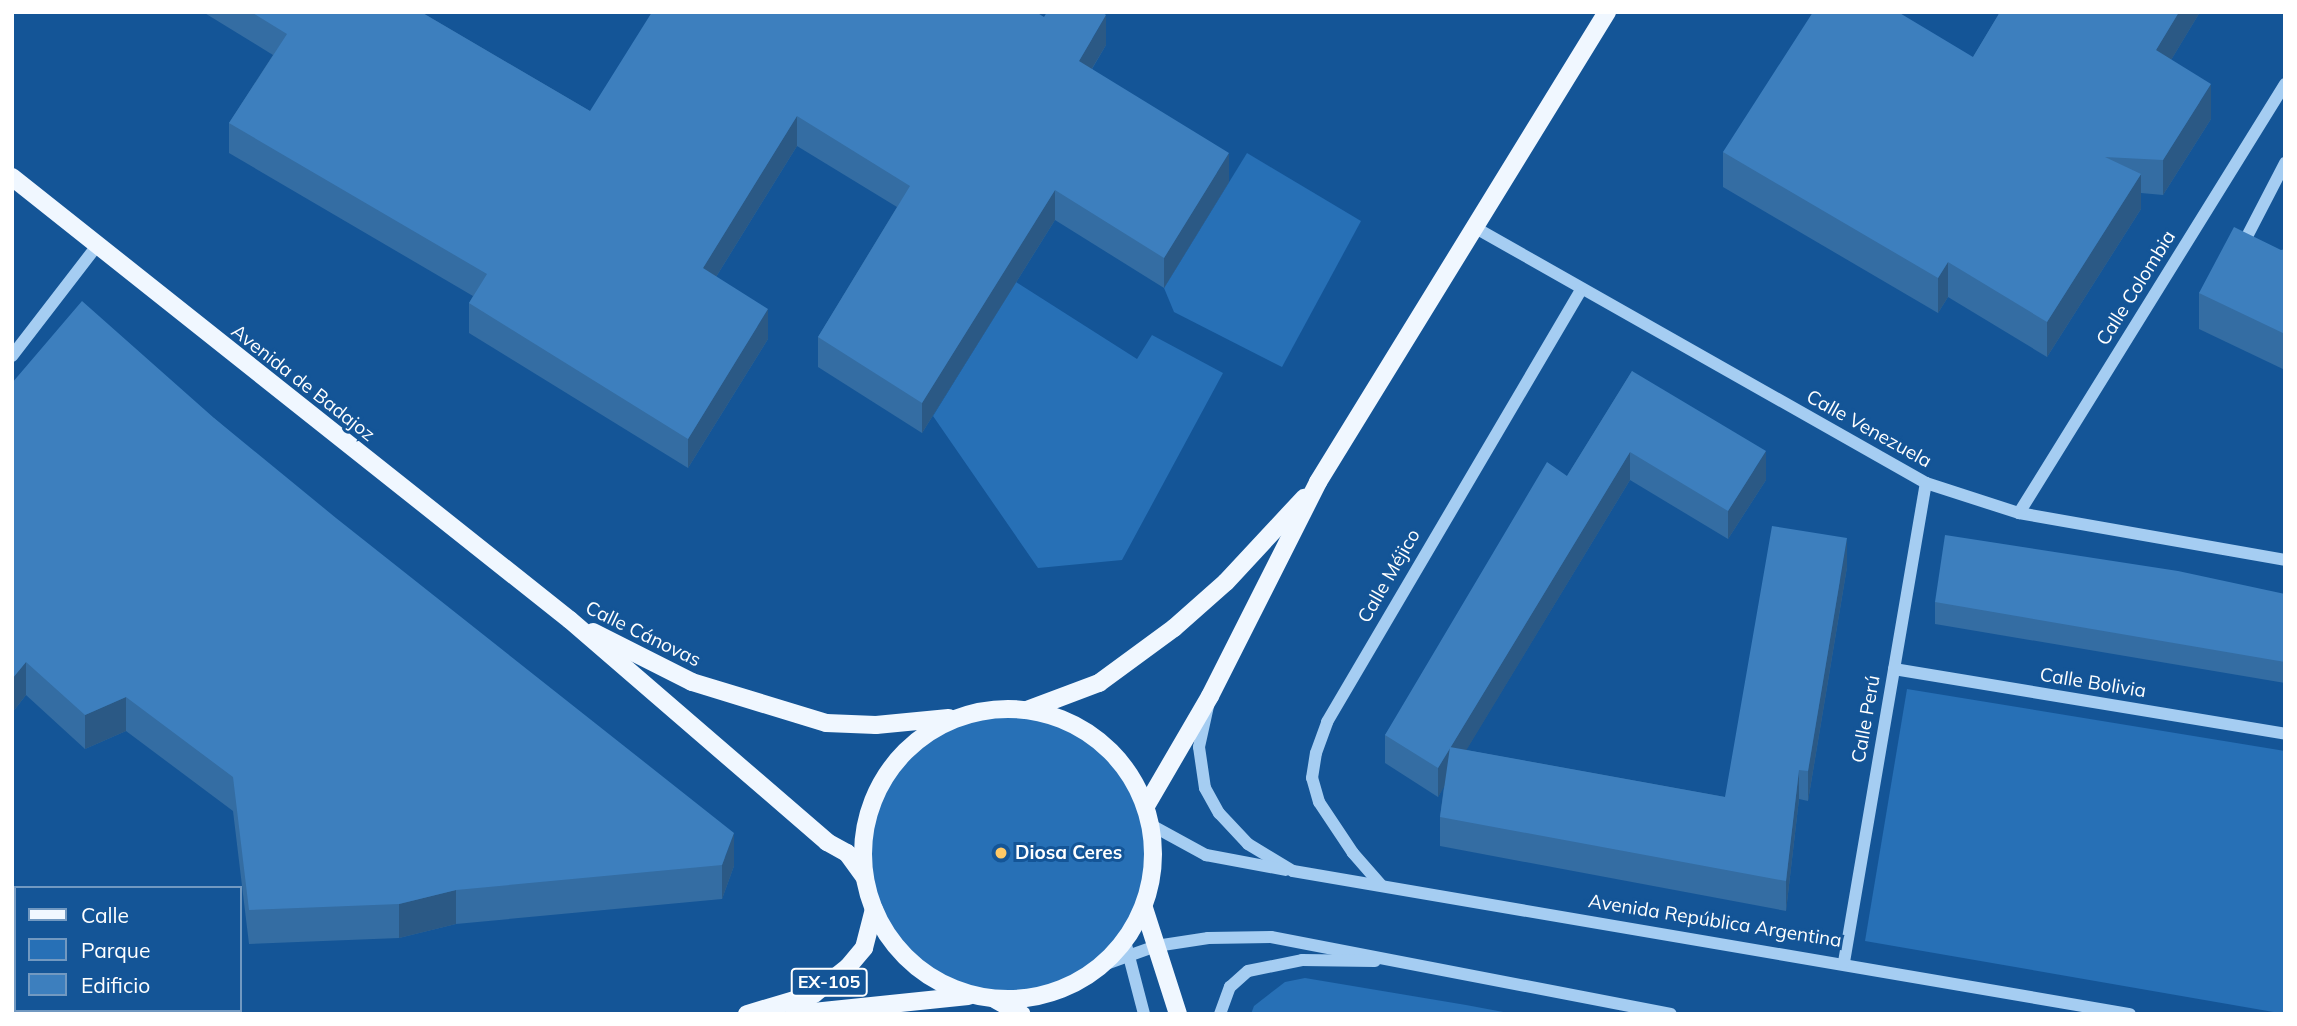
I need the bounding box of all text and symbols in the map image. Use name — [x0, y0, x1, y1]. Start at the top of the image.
street label: Calle Colombia — [2092, 226, 2180, 350]
street label: Avenida de Badajoz — [227, 320, 379, 446]
street label: Calle Venezuela — [1803, 385, 1935, 473]
street label: Calle Méjico — [1353, 525, 1425, 627]
street label: Calle Cánovas — [582, 596, 704, 672]
street label: Calle Bolivia — [2038, 663, 2148, 703]
street label: Calle Perú — [1847, 673, 1885, 765]
place label: Diosa Ceres — [1015, 842, 1122, 864]
marker: Diosa Ceres — [993, 845, 1009, 861]
legend — [14, 886, 242, 1012]
street label: Avenida República Argentina — [1587, 890, 1843, 952]
text: Calle — [81, 902, 129, 928]
text: Parque — [81, 937, 150, 963]
road number: EX-105 — [790, 967, 868, 996]
text: Edificio — [81, 972, 150, 998]

